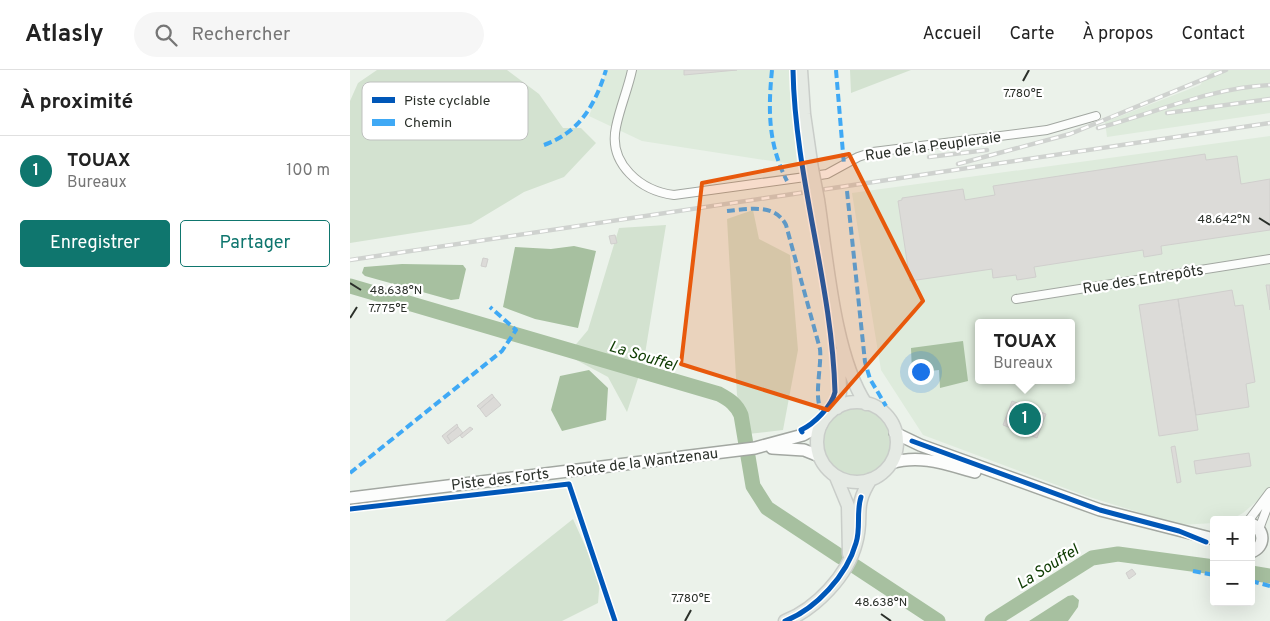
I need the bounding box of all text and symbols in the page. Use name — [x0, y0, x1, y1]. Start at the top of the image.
search box — [134, 12, 484, 57]
text: Atlasly — [25, 20, 104, 50]
icon: search — [152, 21, 180, 49]
text: Rechercher — [192, 23, 290, 47]
text: Accueil — [922, 23, 981, 46]
text: Carte — [1009, 23, 1054, 46]
text: À propos — [1082, 23, 1153, 46]
text: Contact — [1181, 23, 1245, 46]
legend — [362, 82, 528, 140]
text: 7.780°E — [1003, 86, 1043, 102]
text: À proximité — [20, 89, 133, 116]
text: Piste cyclable — [404, 93, 490, 110]
text: Chemin — [404, 115, 452, 132]
street label: Rue de la Peupleraie — [864, 129, 1002, 166]
text: TOUAX — [67, 149, 131, 173]
text: 1 — [33, 161, 39, 181]
text: 100 m — [286, 161, 330, 181]
text: Bureaux — [67, 173, 127, 193]
text: 48.642°N — [1198, 212, 1250, 228]
button: Enregistrer — [20, 220, 170, 267]
button: Partager — [180, 220, 330, 267]
street label: Rue des Entrepôts — [1081, 262, 1205, 299]
text: 48.638°N — [370, 283, 422, 299]
text: 7.775°E — [368, 301, 408, 317]
popup — [975, 319, 1075, 384]
text: TOUAX — [993, 330, 1057, 354]
water label: La Souffel — [606, 337, 679, 377]
text: Bureaux — [993, 354, 1053, 374]
your location — [908, 359, 934, 385]
pin: 1 — [1009, 400, 1041, 438]
street label: Route de la Wantzenau — [565, 445, 719, 482]
street label: Piste des Forts — [450, 465, 550, 496]
map controls — [1210, 516, 1255, 606]
button: + — [1210, 516, 1255, 561]
water label: La Souffel — [1013, 540, 1084, 595]
button: − — [1210, 561, 1255, 606]
text: 7.780°E — [671, 591, 711, 607]
text: 48.638°N — [855, 595, 907, 611]

